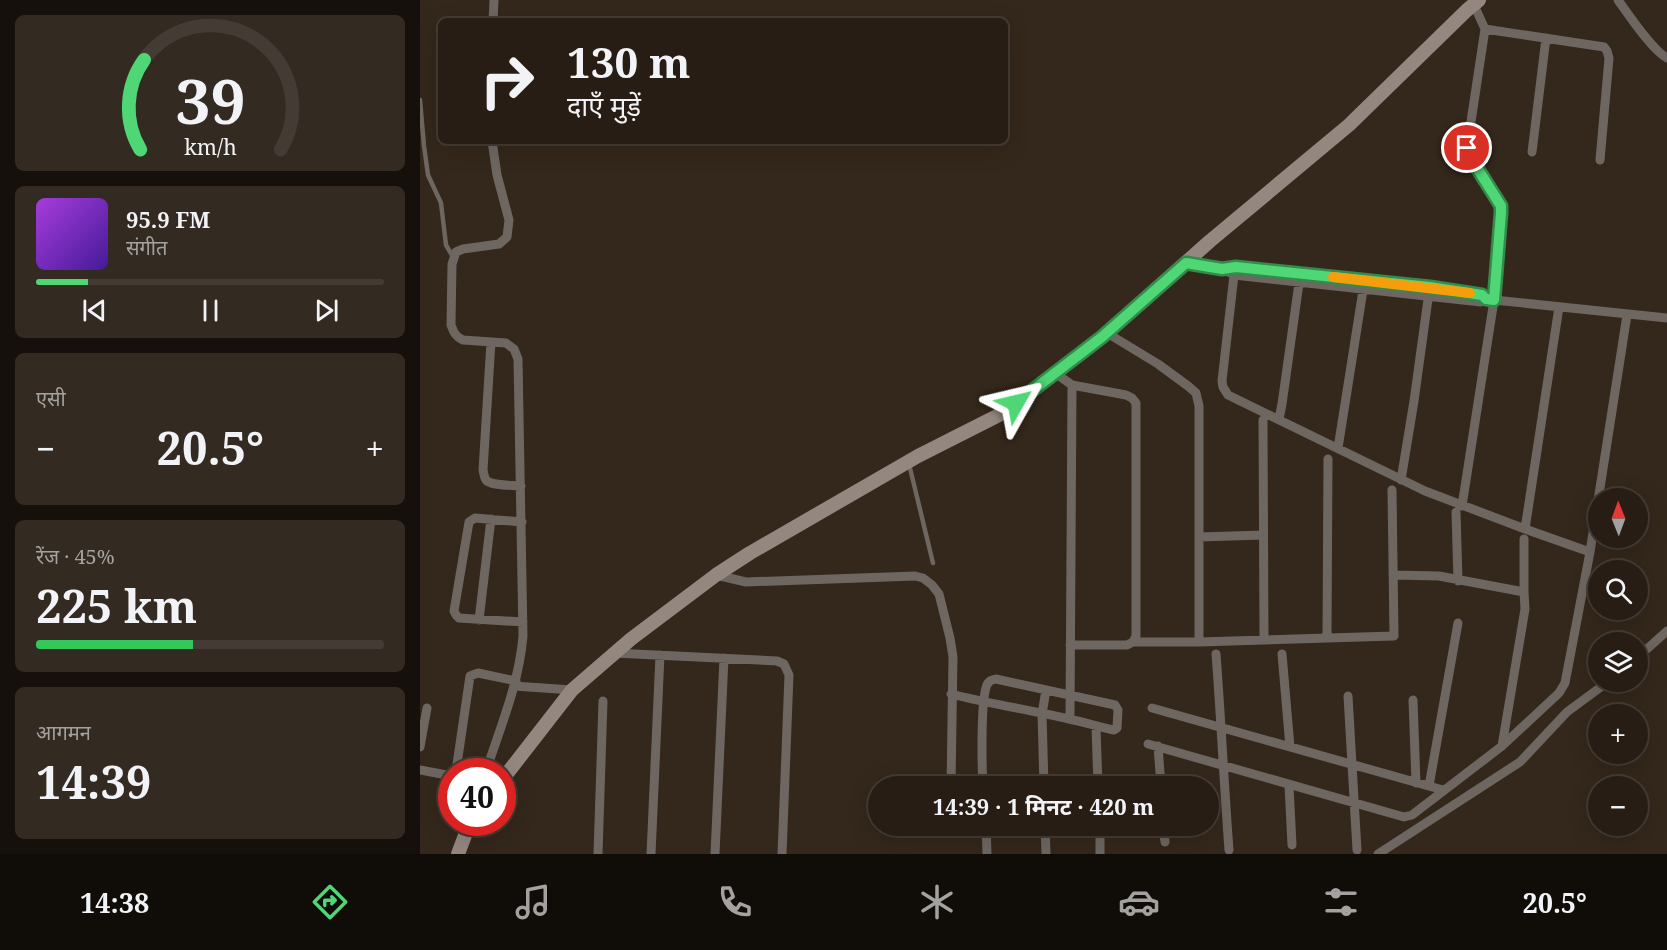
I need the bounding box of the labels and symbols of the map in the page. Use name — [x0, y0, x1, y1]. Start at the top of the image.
pin — [1441, 122, 1492, 173]
position arrow — [984, 371, 1048, 435]
north arrow — [1588, 488, 1648, 548]
speed limit sign: 40 — [438, 758, 516, 836]

